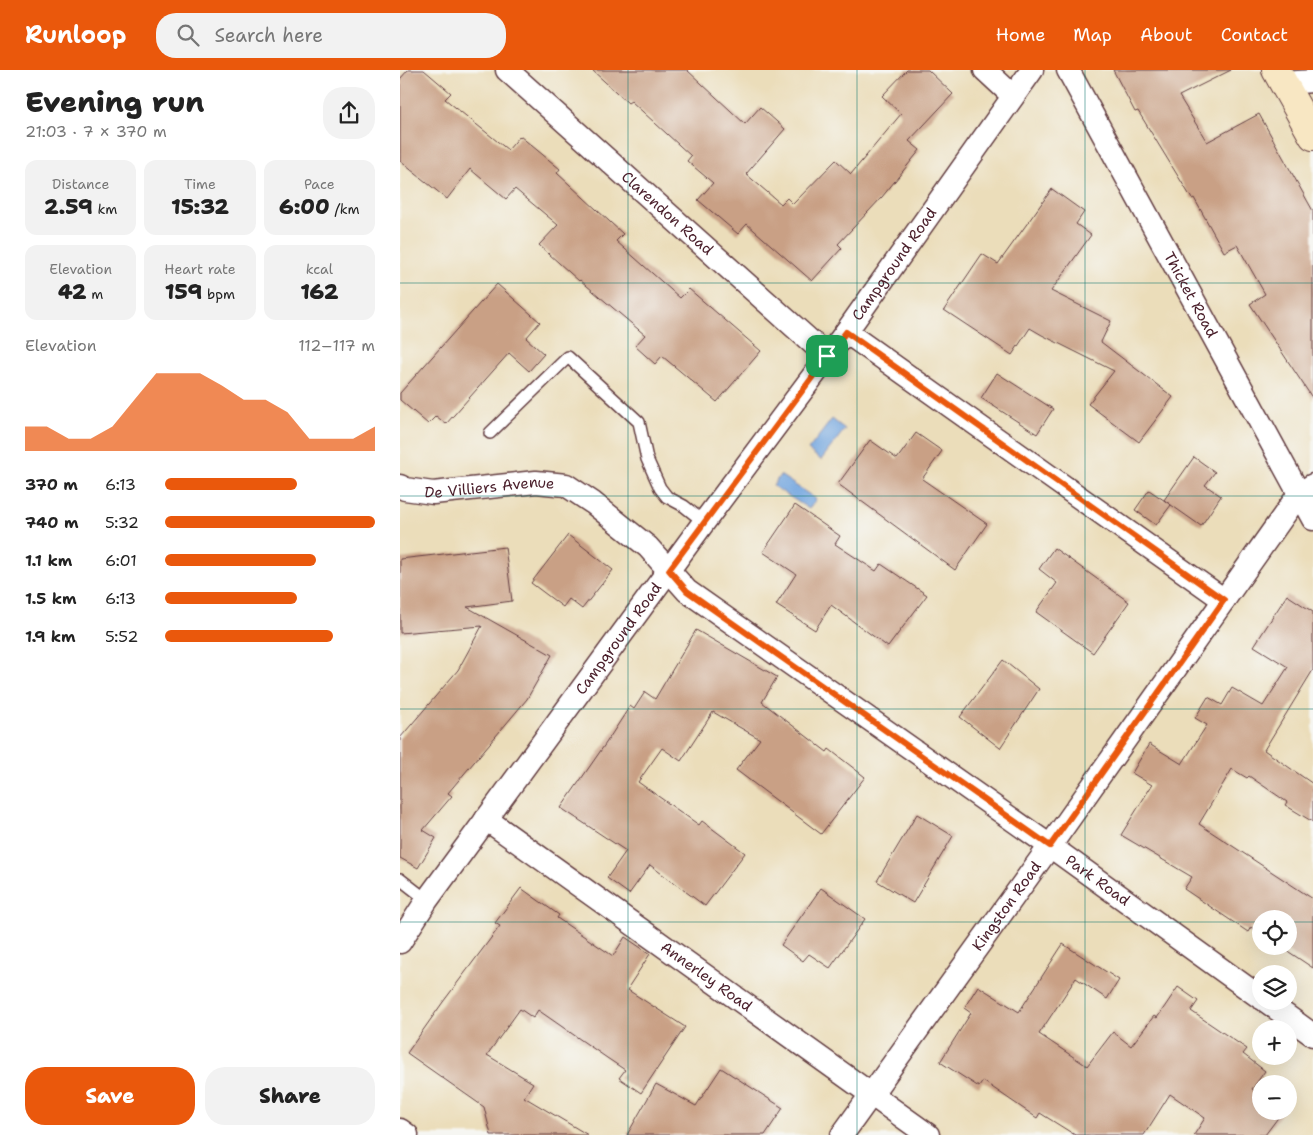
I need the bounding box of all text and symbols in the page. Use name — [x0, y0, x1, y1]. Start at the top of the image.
search box — [156, 13, 506, 58]
text: Runloop — [25, 19, 126, 51]
icon: search — [174, 21, 202, 49]
text: Search here — [214, 23, 323, 48]
text: Home — [996, 23, 1045, 47]
text: Map — [1073, 23, 1112, 47]
text: About — [1140, 23, 1193, 47]
text: Contact — [1221, 23, 1288, 47]
text: Evening run — [25, 83, 204, 121]
button: share — [323, 87, 375, 139]
text: 21:03 · 7 × 370 m — [25, 121, 167, 142]
street label: Clarendon Road — [617, 167, 718, 260]
text: Distance — [52, 175, 109, 193]
text: Time — [184, 175, 216, 193]
text: Pace — [304, 175, 335, 193]
text: 2.59 — [44, 193, 93, 221]
text: 15:32 — [171, 193, 229, 221]
text: 6:00 — [279, 193, 330, 221]
text: km — [93, 200, 117, 218]
text: /km — [330, 200, 360, 218]
street label: Campground Road — [847, 203, 941, 325]
street label: Thicket Road — [1159, 248, 1222, 342]
text: Elevation — [49, 260, 112, 278]
text: Heart rate — [164, 260, 236, 278]
text: kcal — [306, 260, 333, 278]
text: 42 — [58, 278, 86, 306]
text: 159 — [165, 278, 202, 306]
text: 162 — [300, 278, 338, 306]
text: m — [86, 285, 103, 303]
text: bpm — [202, 285, 235, 303]
text: Elevation — [25, 335, 97, 356]
text: 112–117 m — [298, 335, 375, 356]
pin — [806, 335, 848, 377]
icon: arrive — [813, 342, 841, 370]
street label: De Villiers Avenue — [423, 472, 556, 503]
text: 370 m — [25, 474, 78, 495]
text: 6:13 — [105, 474, 136, 495]
text: 740 m — [25, 512, 78, 533]
text: 5:32 — [105, 512, 139, 533]
text: 1.1 km — [25, 550, 72, 571]
text: 6:01 — [105, 550, 137, 571]
street label: Campground Road — [571, 578, 667, 699]
text: 1.5 km — [25, 588, 77, 609]
text: 6:13 — [105, 588, 136, 609]
text: 1.9 km — [25, 626, 76, 647]
text: 5:52 — [105, 626, 138, 647]
street label: Park Road — [1061, 850, 1134, 911]
street label: Kingston Road — [968, 857, 1046, 955]
map controls — [1252, 910, 1297, 1120]
button: locate — [1252, 910, 1297, 955]
street label: Annerley Road — [657, 937, 757, 1017]
button: layers — [1252, 965, 1297, 1010]
button: + — [1252, 1020, 1297, 1065]
button: Save — [25, 1067, 195, 1125]
button: Share — [205, 1067, 375, 1125]
button: − — [1252, 1075, 1297, 1120]

